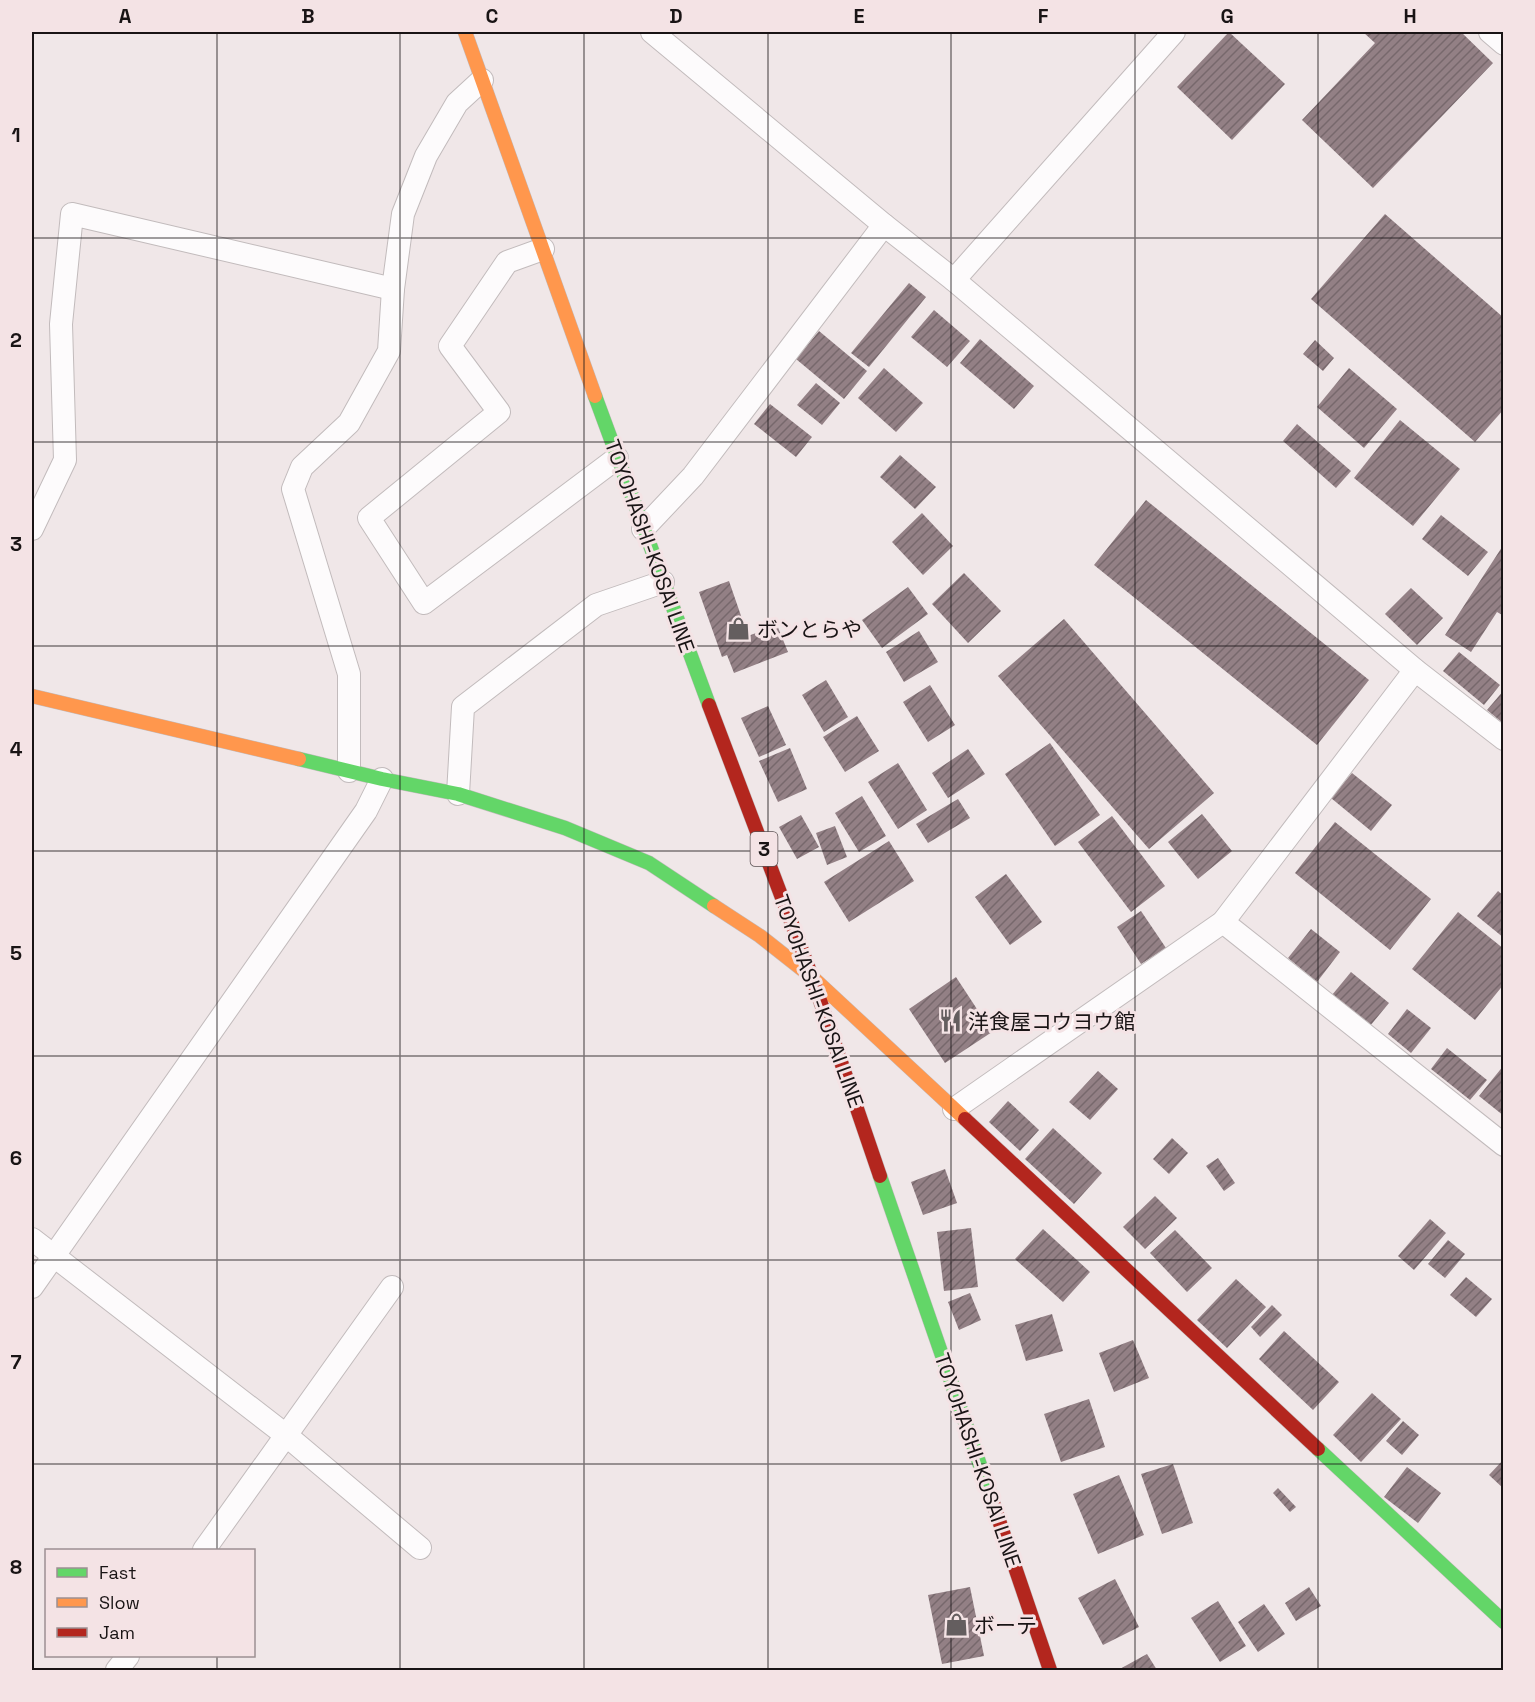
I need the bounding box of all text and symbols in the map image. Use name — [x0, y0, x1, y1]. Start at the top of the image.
text: A — [119, 3, 132, 29]
text: B — [301, 3, 315, 29]
text: C — [486, 3, 499, 29]
text: D — [669, 3, 683, 29]
text: E — [853, 3, 865, 29]
text: F — [1038, 3, 1049, 29]
text: G — [1220, 3, 1234, 29]
text: H — [1403, 3, 1417, 29]
text: 1 — [11, 122, 21, 148]
text: 2 — [10, 327, 22, 353]
street label: TOYOHASHI-KOSAI LINE — [599, 436, 701, 656]
text: 3 — [10, 531, 22, 557]
shop icon: ボンとらや — [726, 616, 752, 642]
place label: ボンとらや — [757, 616, 862, 643]
text: 4 — [10, 736, 23, 762]
road number: 3 — [750, 832, 777, 866]
street label: TOYOHASHI-KOSAI LINE — [768, 891, 870, 1111]
text: 5 — [10, 940, 22, 966]
restaurant icon: 洋食屋コウヨウ館 — [937, 1008, 963, 1034]
place label: 洋食屋コウヨウ館 — [968, 1008, 1135, 1035]
text: 6 — [10, 1145, 22, 1171]
text: 7 — [10, 1349, 22, 1375]
street label: TOYOHASHI-KOSAI LINE — [929, 1349, 1027, 1571]
legend — [45, 1549, 255, 1657]
text: 8 — [10, 1554, 22, 1580]
text: Fast — [99, 1561, 136, 1584]
text: Slow — [99, 1591, 140, 1614]
shop icon: ボーテ — [943, 1612, 969, 1638]
place label: ボーテ — [974, 1612, 1037, 1639]
text: Jam — [99, 1621, 135, 1644]

